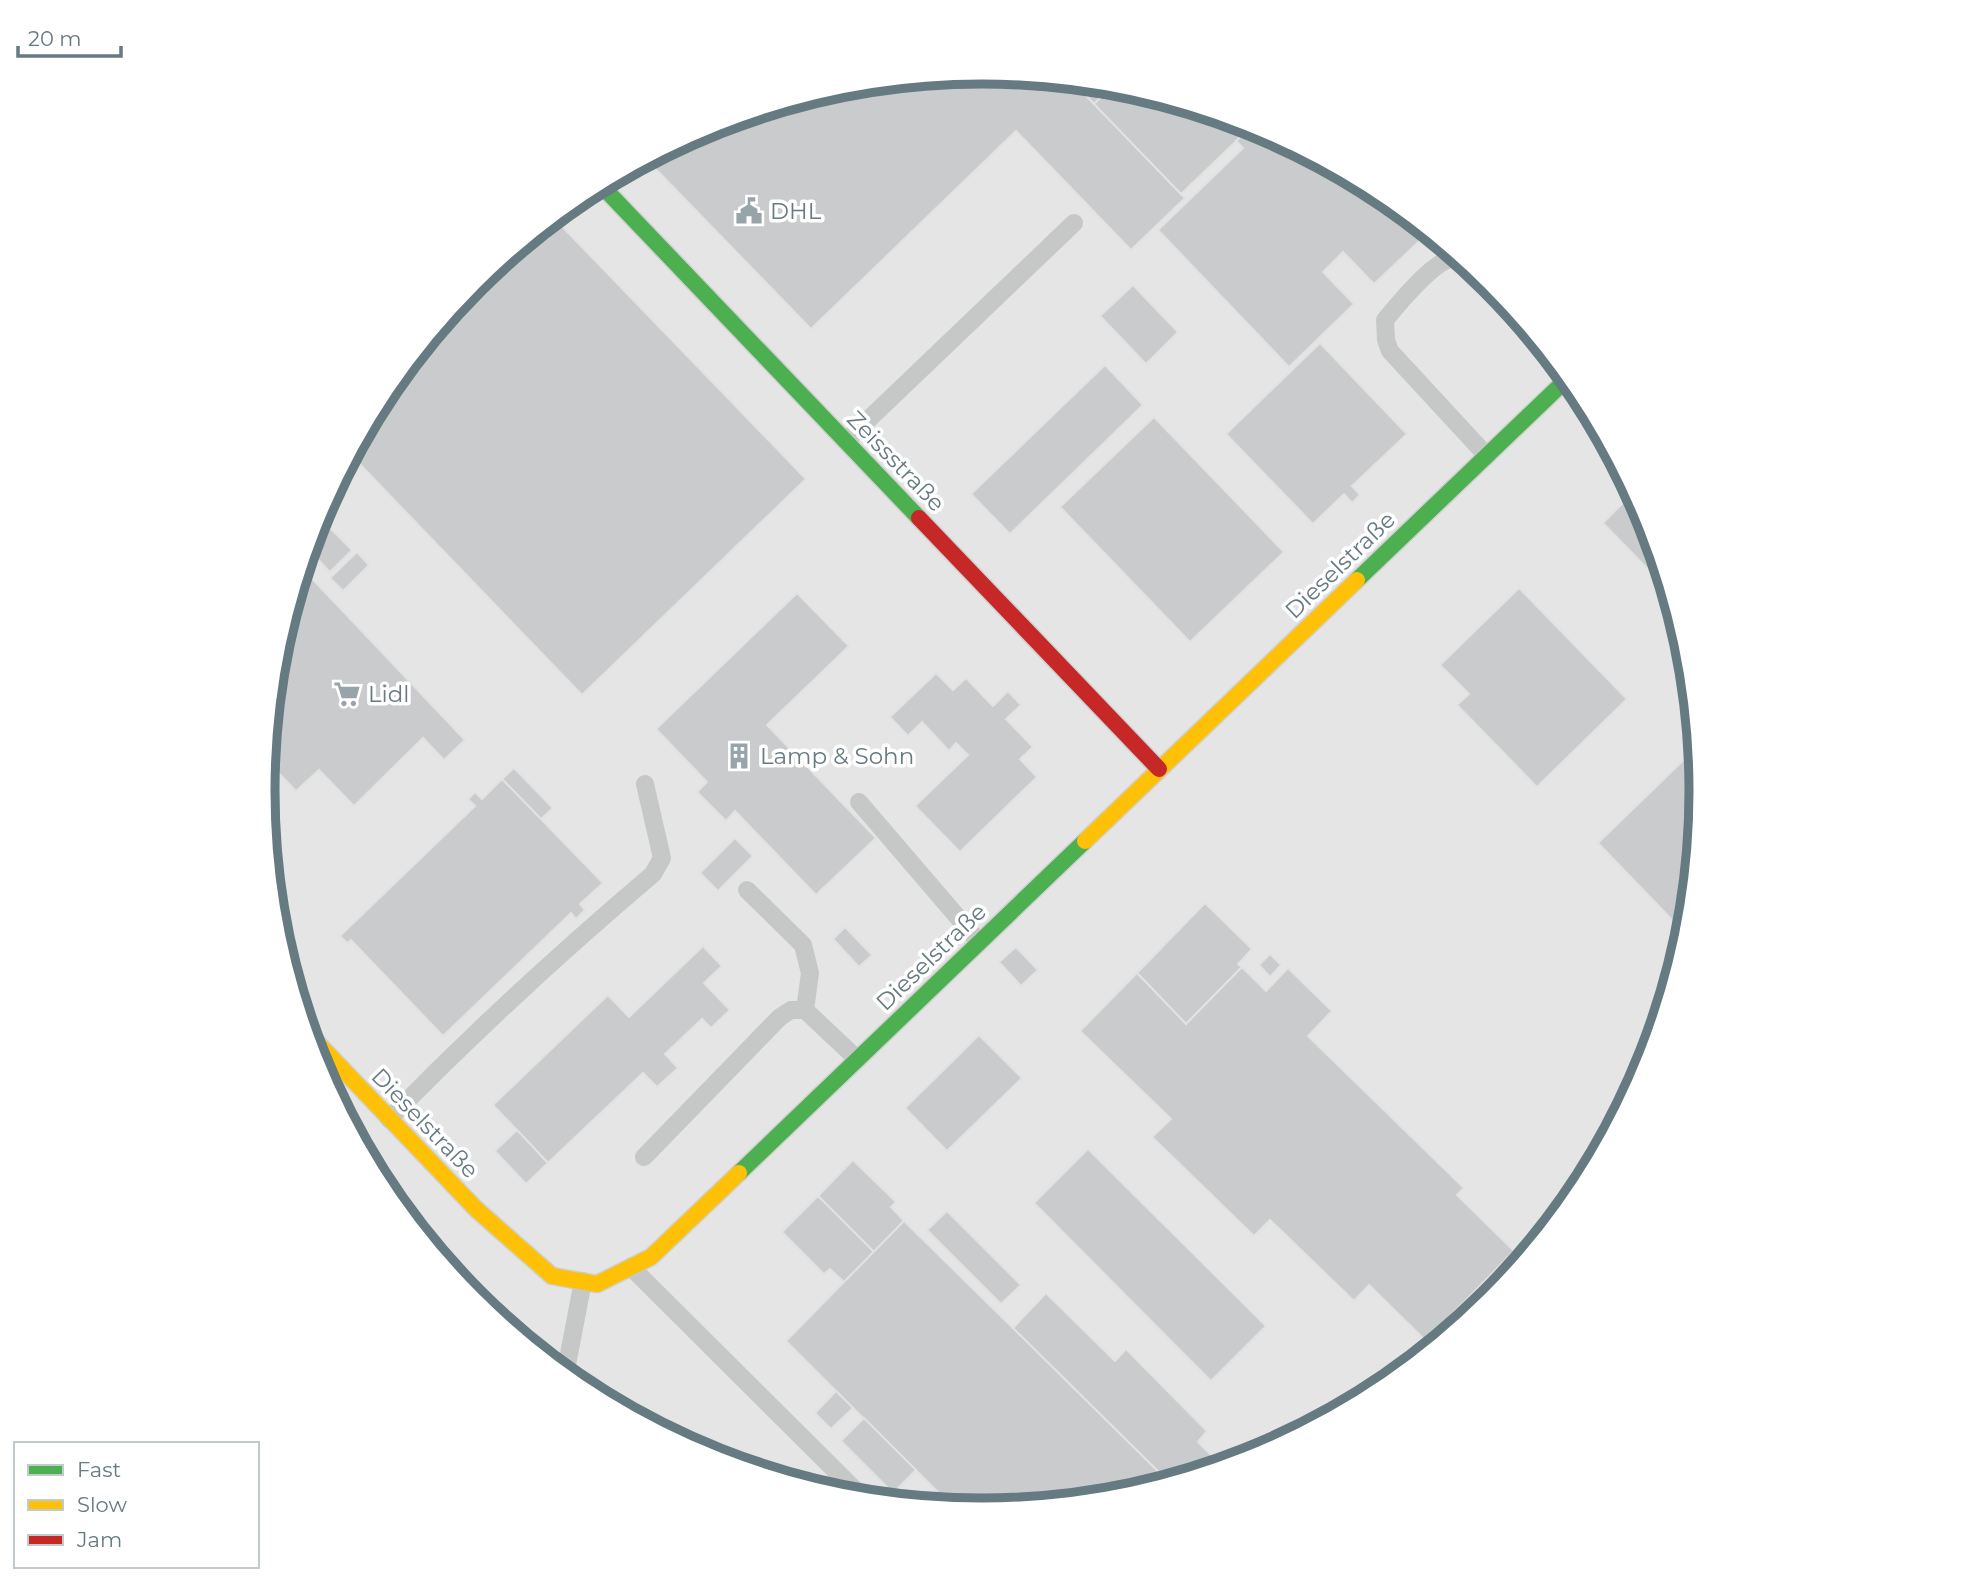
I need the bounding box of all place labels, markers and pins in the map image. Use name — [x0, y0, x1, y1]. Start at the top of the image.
public building icon: DHL — [734, 196, 764, 226]
place label: DHL — [770, 197, 822, 225]
supermarket icon: Lidl — [332, 679, 362, 709]
place label: Lidl — [368, 680, 410, 708]
building icon: Lamp & Sohn — [724, 741, 754, 771]
place label: Lamp & Sohn — [760, 742, 914, 770]

